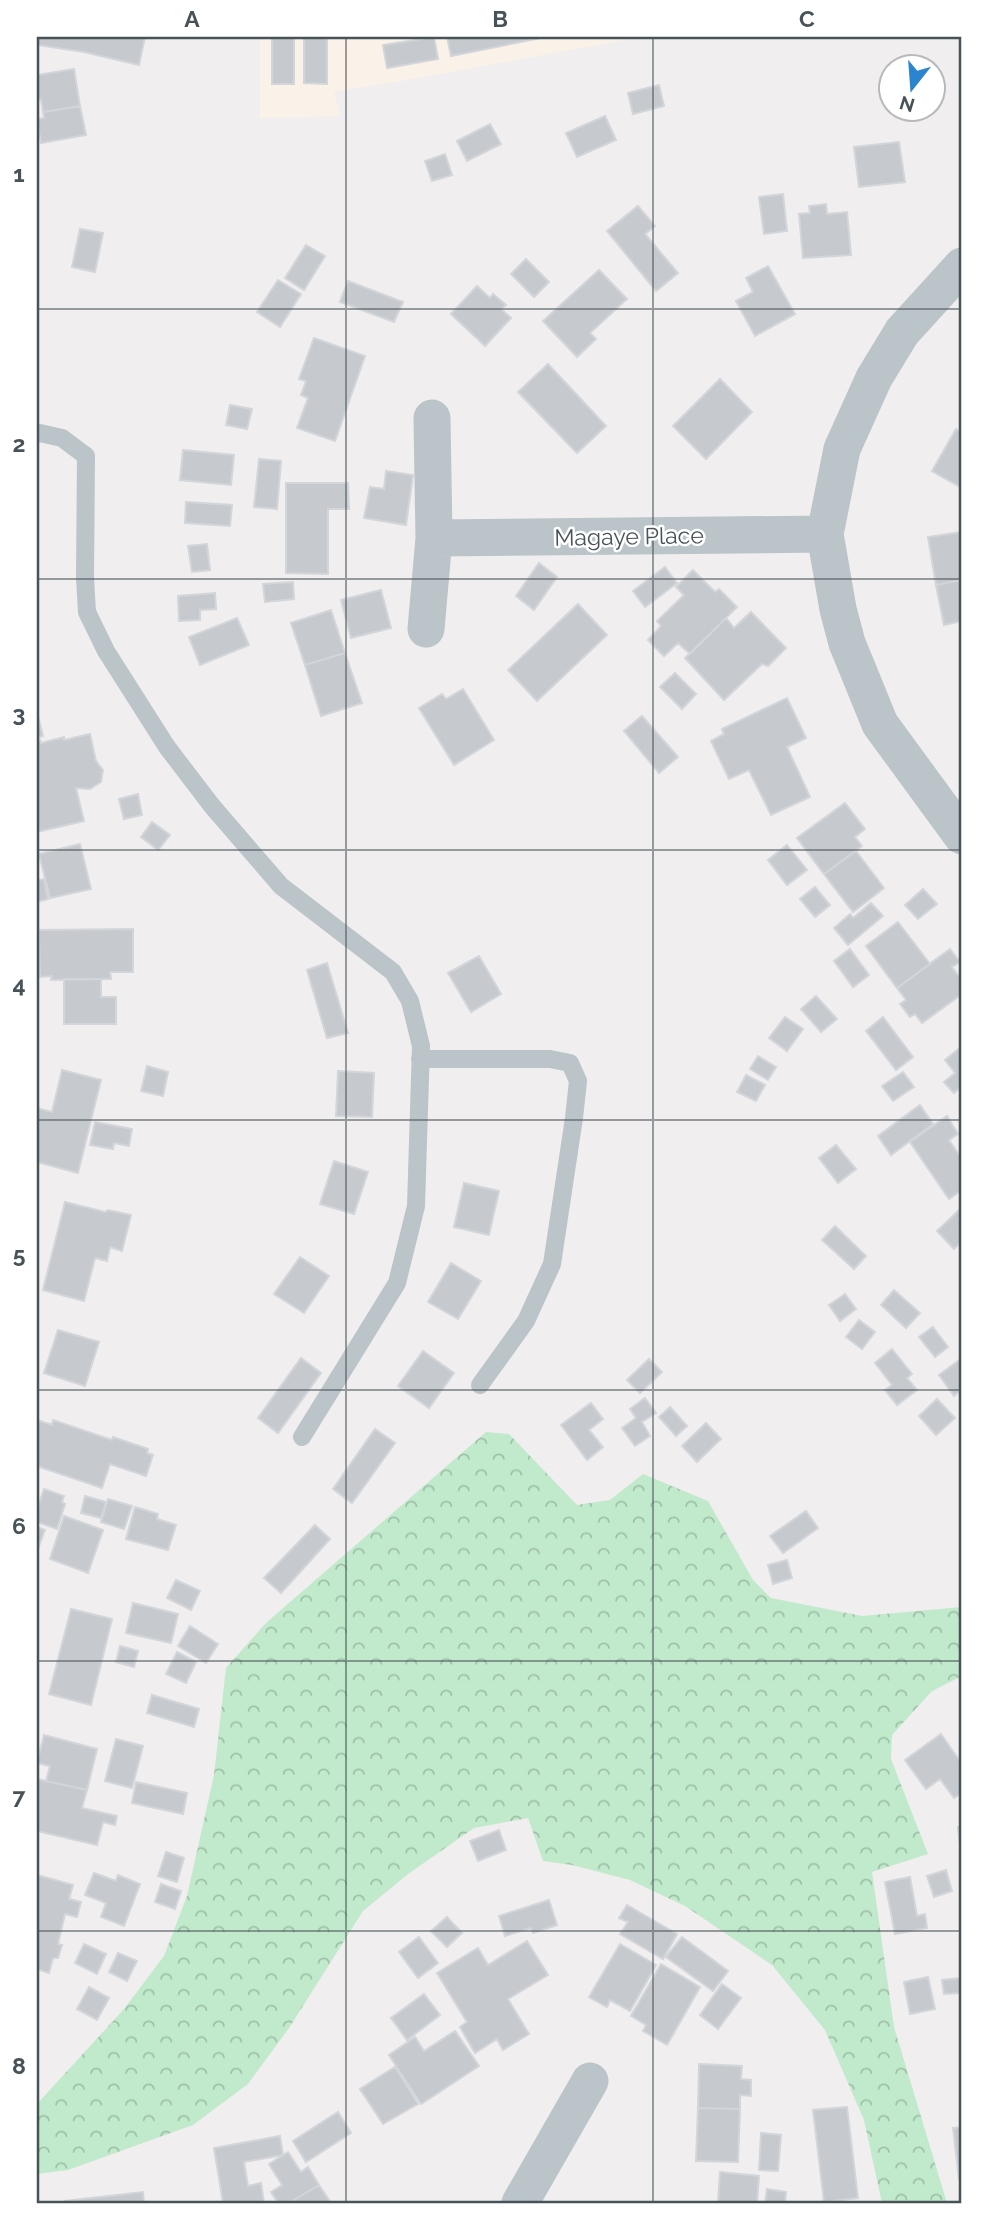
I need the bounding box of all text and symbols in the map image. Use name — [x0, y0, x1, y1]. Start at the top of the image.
text: A — [184, 5, 200, 32]
text: B — [492, 5, 508, 32]
text: C — [799, 5, 815, 32]
north arrow — [876, 52, 946, 122]
text: N — [897, 92, 917, 117]
text: 1 — [13, 160, 25, 187]
text: 2 — [13, 430, 25, 457]
street label: Magaye Place — [554, 521, 704, 551]
text: 3 — [13, 700, 25, 727]
text: 4 — [12, 971, 26, 998]
text: 5 — [13, 1241, 26, 1268]
text: 6 — [12, 1512, 26, 1539]
text: 7 — [13, 1782, 26, 1809]
text: 8 — [12, 2052, 26, 2079]

